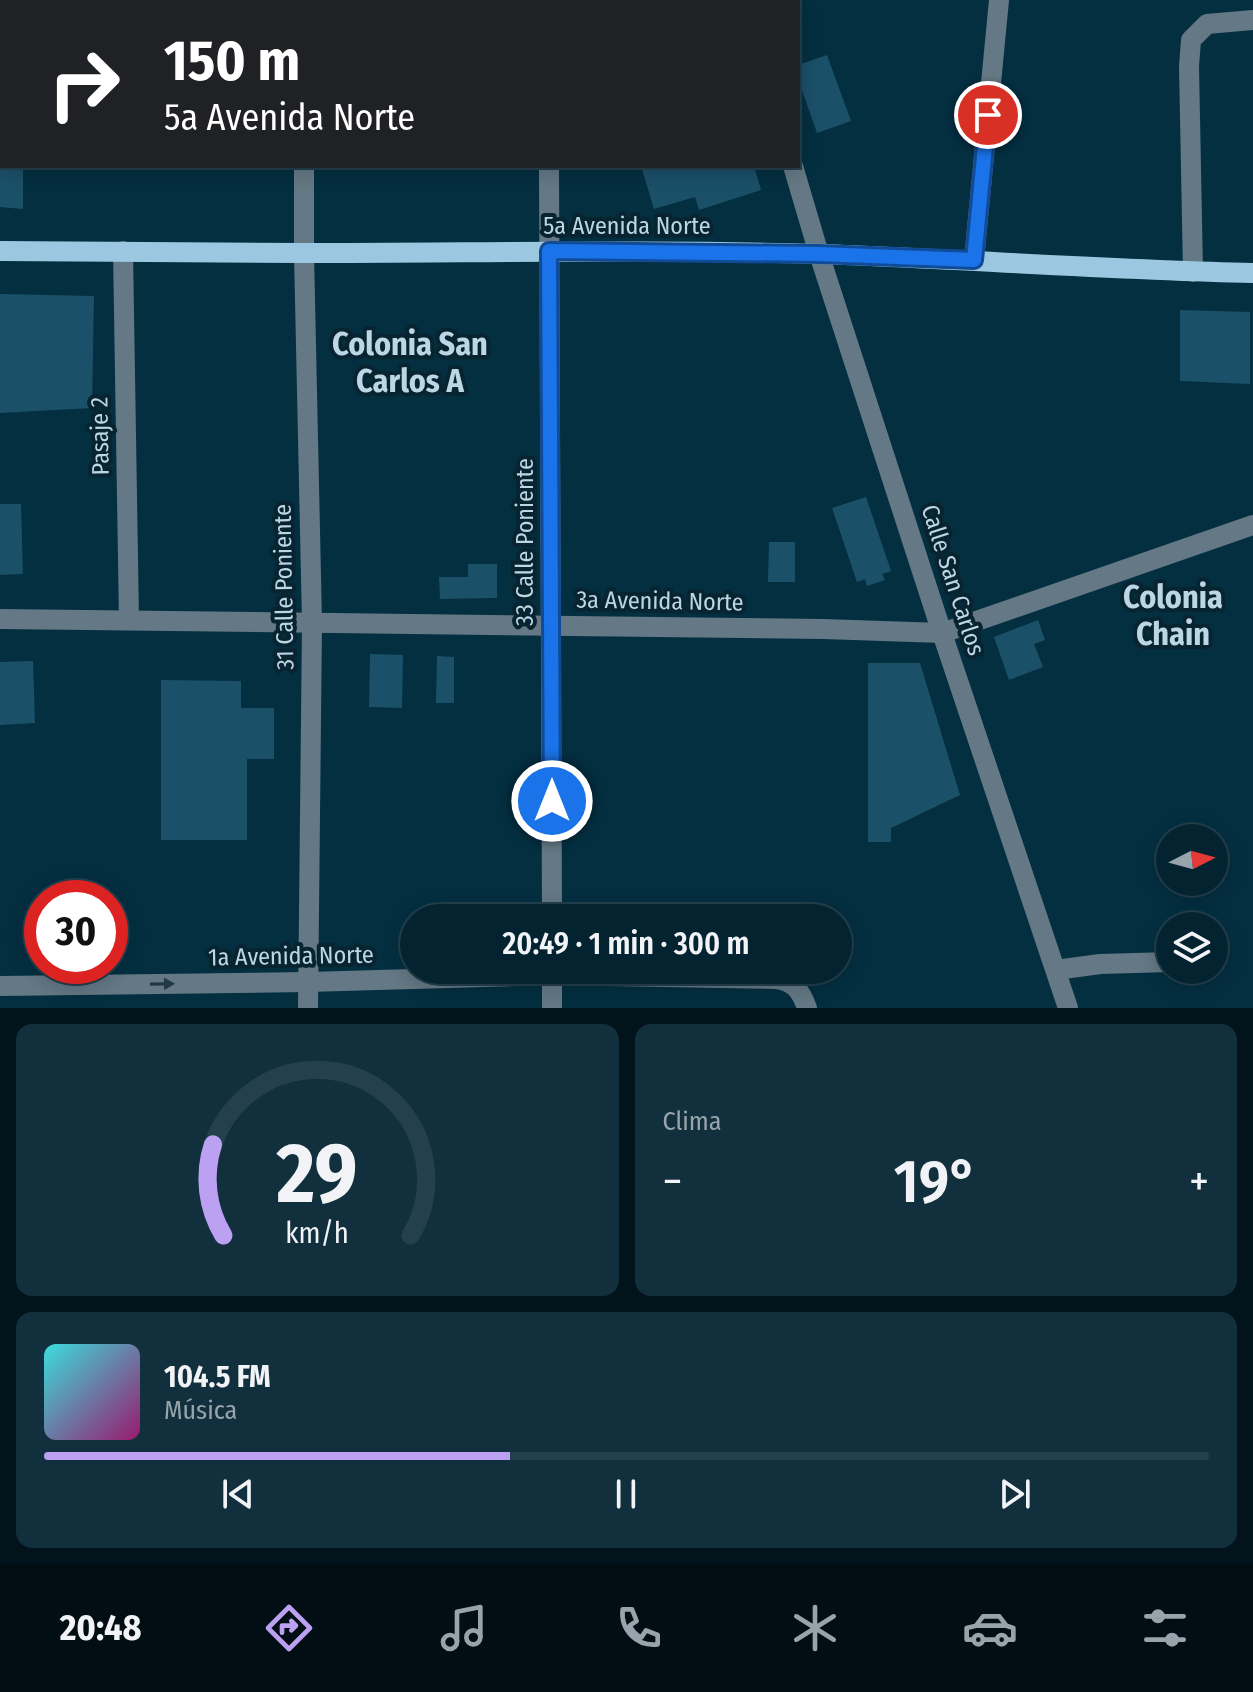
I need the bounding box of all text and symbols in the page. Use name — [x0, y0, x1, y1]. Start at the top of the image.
text: 150 m — [164, 28, 300, 95]
icon: right — [32, 32, 136, 136]
pin — [954, 81, 1022, 149]
icon: arrive — [966, 93, 1010, 137]
text: 5a Avenida Norte — [164, 96, 415, 140]
street label: 5a Avenida Norte — [543, 212, 711, 240]
district label: Colonia San Carlos A — [332, 325, 488, 400]
street label: Pasaje 2 — [85, 396, 115, 476]
street label: 33 Calle Poniente — [511, 458, 539, 626]
street label: Calle San Carlos — [915, 501, 991, 659]
street label: 31 Calle Poniente — [269, 504, 299, 670]
district label: Colonia Chain — [1123, 578, 1223, 653]
street label: 3a Avenida Norte — [576, 586, 744, 616]
position arrow — [510, 759, 594, 843]
north arrow — [1156, 824, 1228, 896]
map controls — [1156, 824, 1228, 984]
speed limit sign: 30 — [24, 880, 128, 984]
button: layers — [1156, 912, 1228, 984]
text: 20:49 · 1 min · 300 m — [502, 926, 750, 962]
street label: 1a Avenida Norte — [208, 941, 374, 971]
one-way arrow — [150, 978, 175, 990]
text: Clima — [663, 1106, 722, 1137]
text: 29 — [276, 1124, 358, 1224]
text: 19° — [894, 1146, 977, 1218]
text: − — [663, 1155, 682, 1208]
text: + — [1189, 1155, 1209, 1208]
text: km/h — [285, 1216, 349, 1251]
text: 104.5 FM — [164, 1359, 271, 1395]
text: Música — [164, 1395, 237, 1426]
icon: previous — [216, 1472, 260, 1516]
icon: pause — [604, 1472, 648, 1516]
icon: next — [993, 1472, 1037, 1516]
icon: directions — [261, 1600, 317, 1656]
icon: music — [436, 1600, 492, 1656]
icon: phone — [611, 1600, 667, 1656]
icon: climate — [787, 1600, 843, 1656]
icon: car — [962, 1600, 1018, 1656]
icon: filters — [1137, 1600, 1193, 1656]
text: 20:48 — [60, 1606, 142, 1650]

